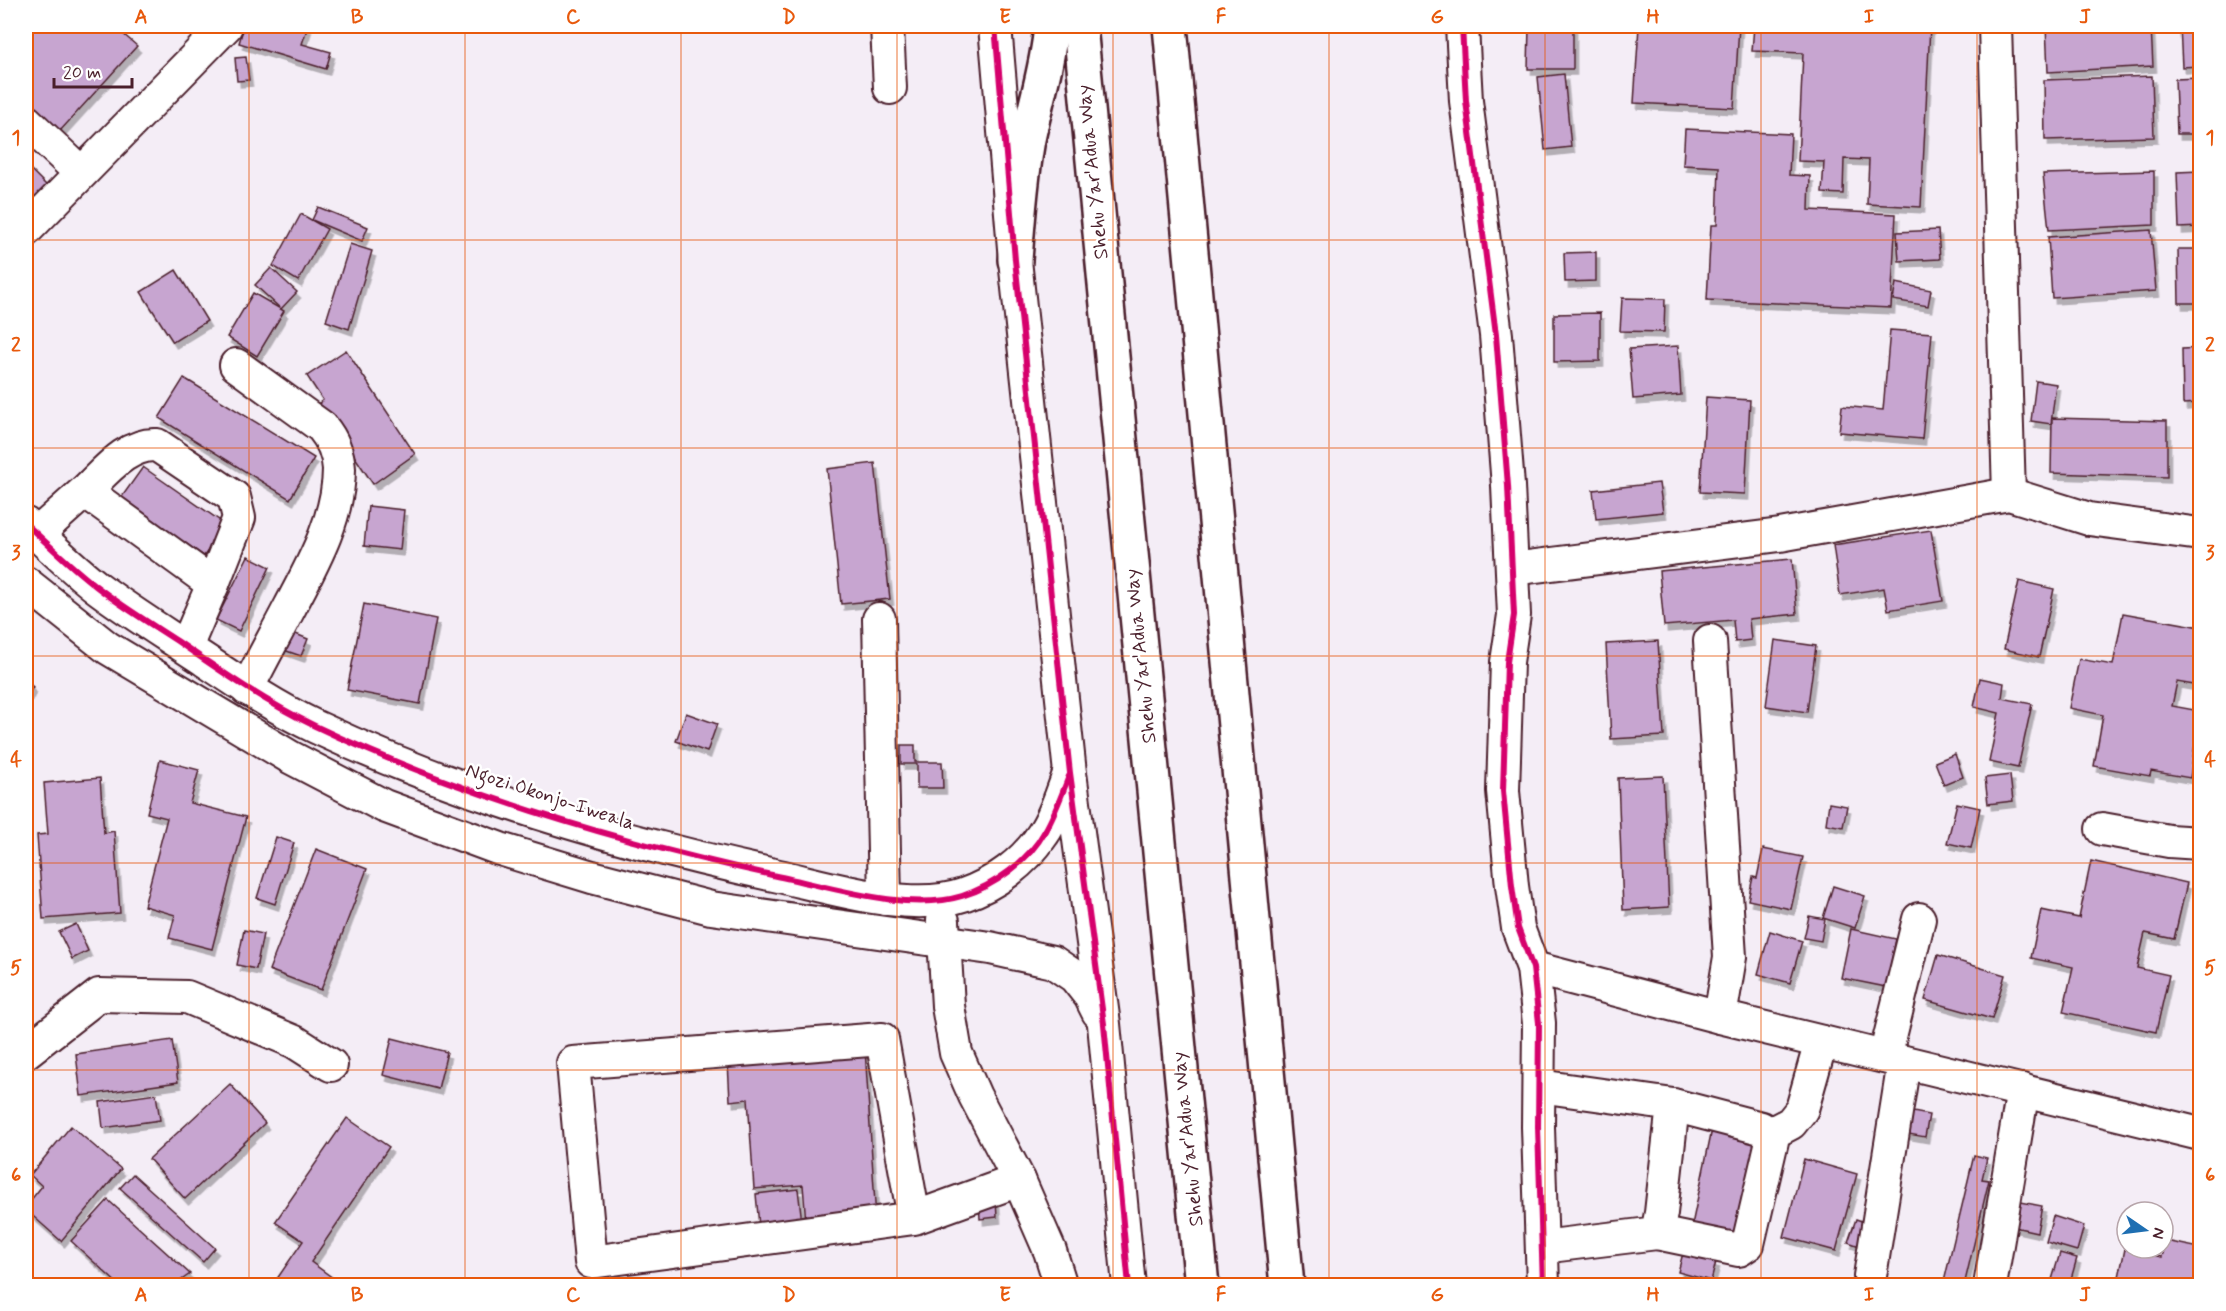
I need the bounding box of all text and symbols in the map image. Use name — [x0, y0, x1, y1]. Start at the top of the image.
text: A — [134, 4, 148, 31]
text: B — [351, 4, 364, 31]
text: C — [566, 4, 581, 31]
text: D — [782, 4, 796, 31]
text: E — [999, 4, 1011, 31]
text: F — [1216, 4, 1227, 31]
text: G — [1430, 4, 1444, 31]
text: H — [1646, 4, 1660, 31]
text: I — [1864, 4, 1874, 31]
text: J — [2079, 4, 2091, 31]
scale bar — [54, 51, 132, 89]
text: 20 m — [63, 61, 101, 85]
street label: Shehu Yar'Adua Way — [1070, 83, 1116, 261]
text: 1 — [12, 125, 20, 152]
text: 1 — [2206, 125, 2214, 152]
text: 2 — [11, 332, 21, 359]
text: 2 — [2205, 332, 2215, 359]
text: 3 — [11, 540, 21, 567]
text: 3 — [2205, 540, 2215, 567]
street label: Shehu Yar'Adua Way — [1118, 567, 1164, 745]
text: 4 — [10, 747, 22, 774]
text: 4 — [2204, 747, 2216, 774]
street label: Ngozi Okonjo-Iweala — [461, 757, 638, 839]
text: 5 — [10, 955, 22, 982]
text: 5 — [2204, 955, 2216, 982]
street label: Shehu Yar'Adua Way — [1165, 1050, 1211, 1228]
text: 6 — [11, 1162, 21, 1189]
text: 6 — [2205, 1162, 2215, 1189]
north arrow — [2115, 1200, 2175, 1260]
text: N — [2147, 1226, 2170, 1241]
text: A — [134, 1282, 148, 1309]
text: B — [351, 1282, 364, 1309]
text: C — [566, 1282, 581, 1309]
text: D — [782, 1282, 796, 1309]
text: E — [999, 1282, 1011, 1309]
text: F — [1216, 1282, 1227, 1309]
text: G — [1430, 1282, 1444, 1309]
text: H — [1646, 1282, 1660, 1309]
text: I — [1864, 1282, 1874, 1309]
text: J — [2079, 1282, 2091, 1309]

